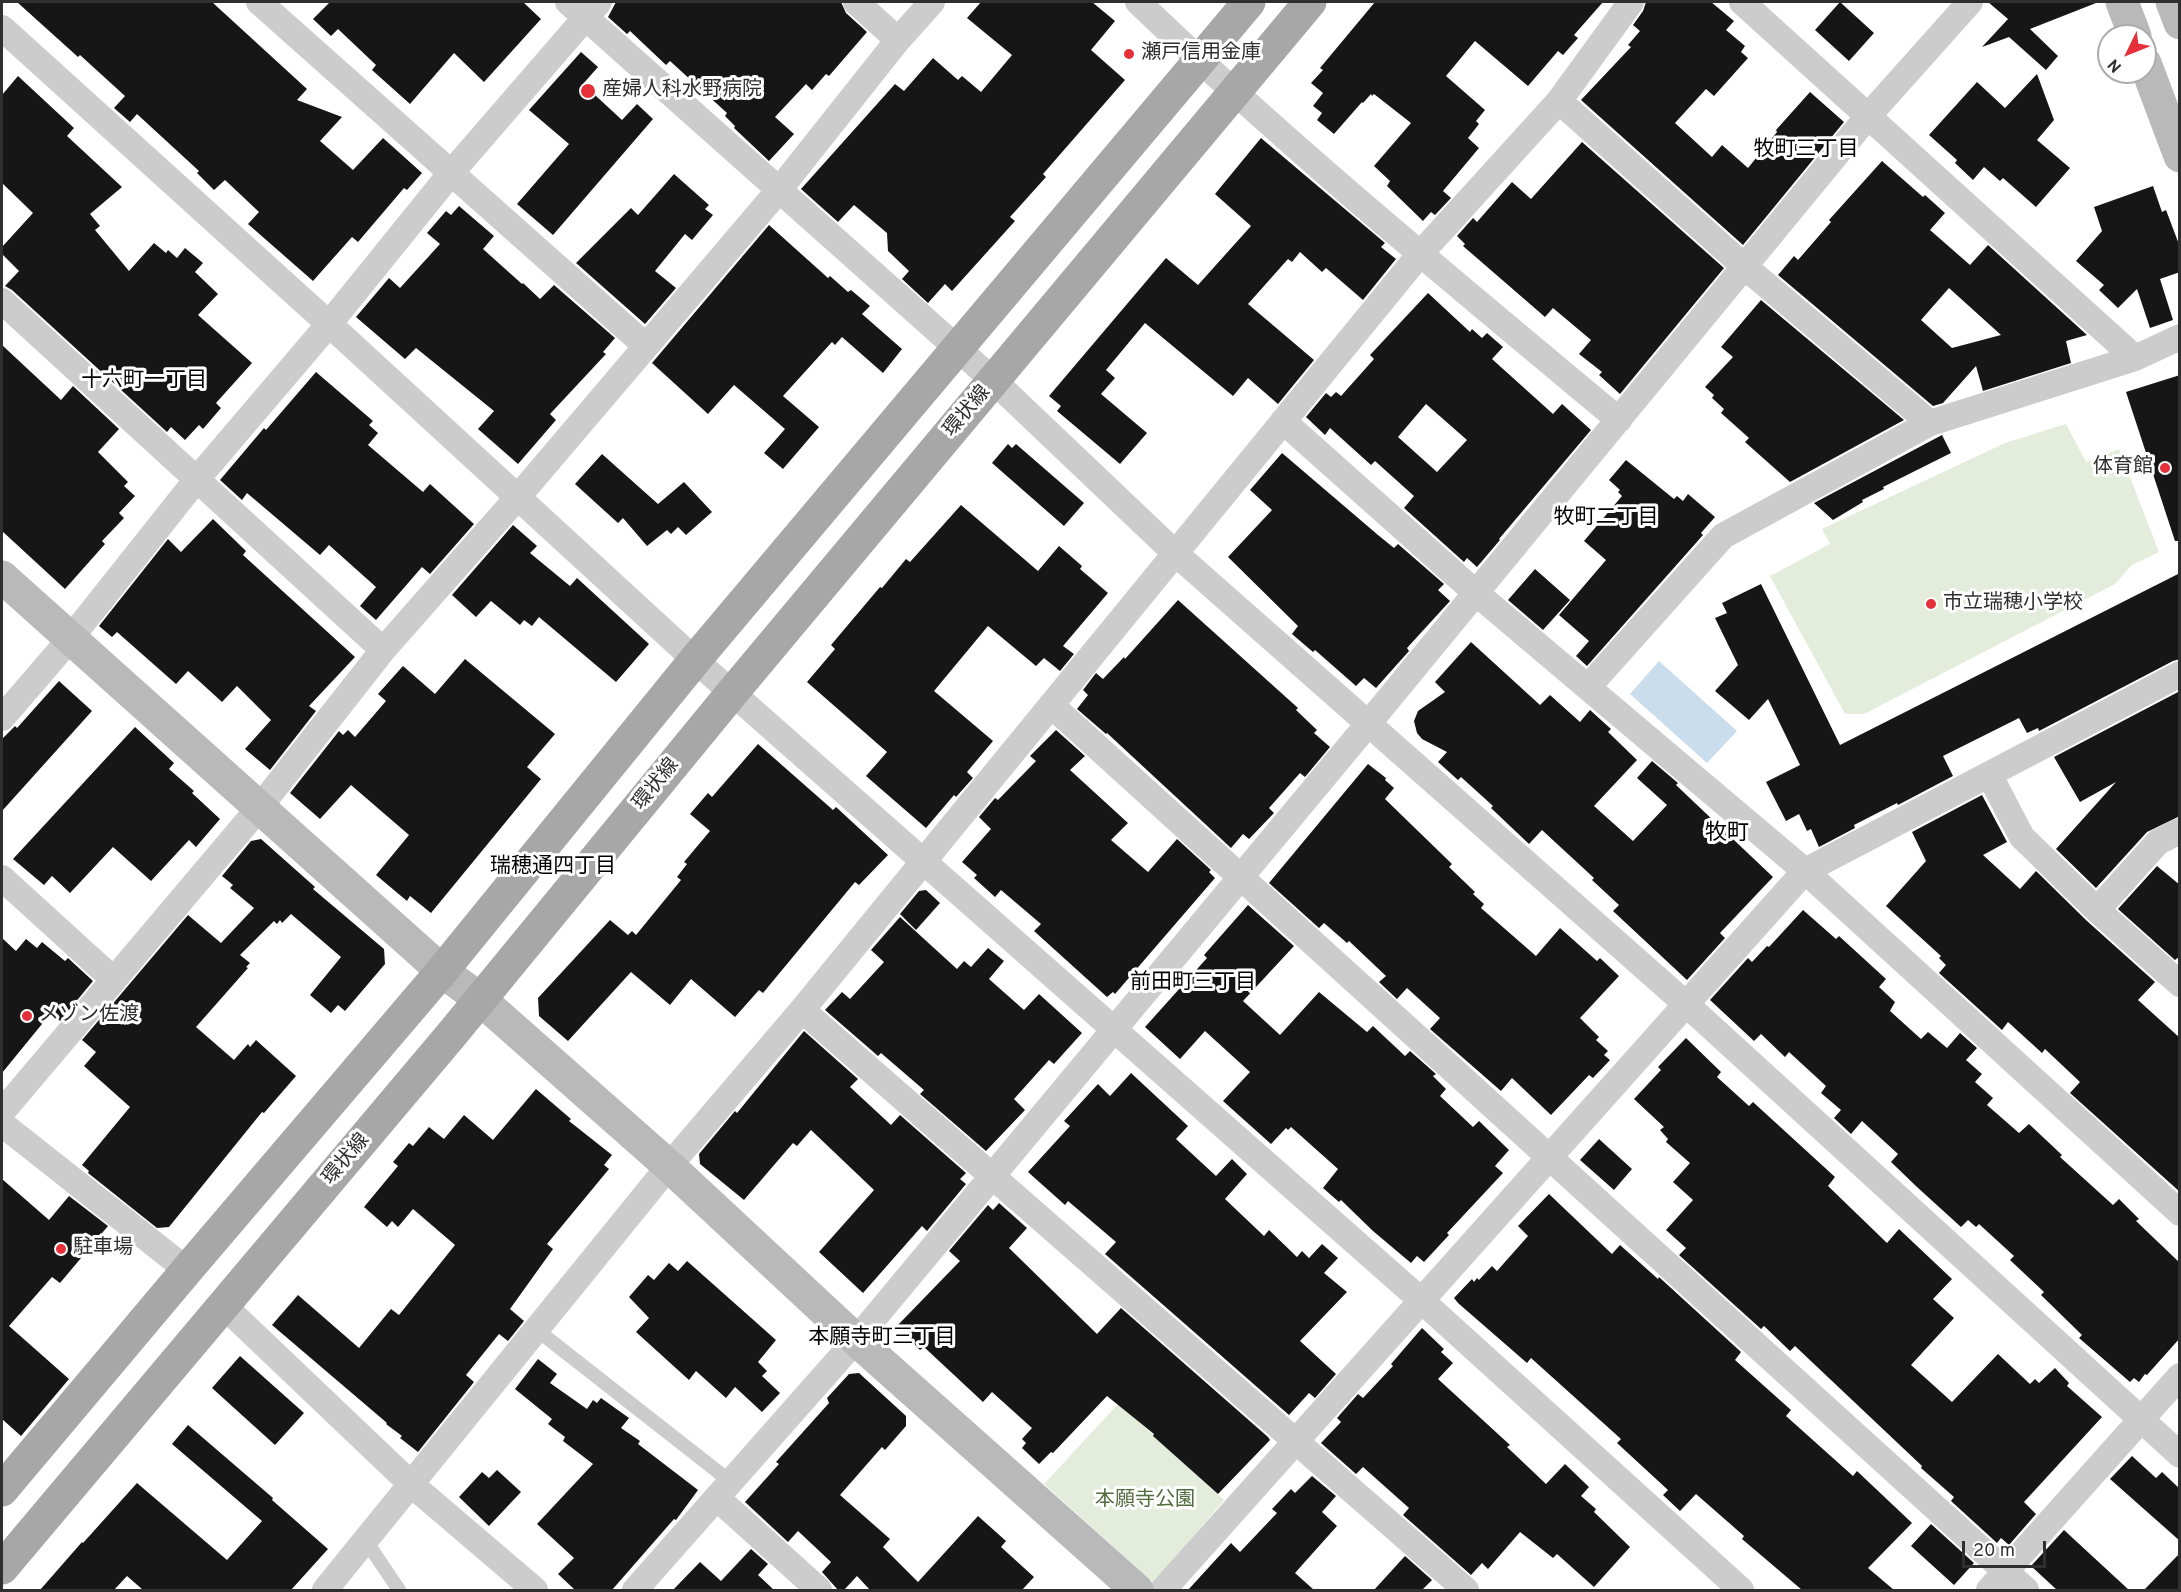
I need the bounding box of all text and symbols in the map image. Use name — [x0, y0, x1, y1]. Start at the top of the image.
north arrow — [2097, 24, 2157, 84]
place label: 瀬戸信用金庫 — [1141, 42, 1261, 66]
marker: 瀬戸信用金庫 — [1122, 47, 1136, 61]
text: N — [2104, 54, 2127, 76]
place label: 産婦人科水野病院 — [602, 79, 762, 103]
marker: 産婦人科水野病院 — [579, 82, 597, 100]
district label: 牧町三丁目 — [1754, 138, 1858, 164]
district label: 十六町一丁目 — [81, 369, 207, 395]
street label: 環状線 — [940, 381, 996, 443]
place label: 体育館 — [2093, 456, 2153, 480]
marker: 体育館 — [2158, 461, 2172, 475]
district label: 牧町二丁目 — [1554, 506, 1658, 532]
place label: 市立瑞穂小学校 — [1943, 592, 2083, 616]
marker: 市立瑞穂小学校 — [1924, 597, 1938, 611]
street label: 環状線 — [629, 754, 685, 816]
district label: 牧町 — [1705, 822, 1749, 848]
district label: 瑞穂通四丁目 — [490, 855, 616, 881]
district label: 前田町三丁目 — [1130, 971, 1256, 997]
place label: メゾン佐渡 — [39, 1004, 139, 1028]
marker: メゾン佐渡 — [20, 1009, 34, 1023]
street label: 環状線 — [319, 1129, 375, 1191]
place label: 駐車場 — [73, 1237, 133, 1261]
marker: 駐車場 — [54, 1242, 68, 1256]
district label: 本願寺町三丁目 — [809, 1326, 955, 1352]
park label: 本願寺公園 — [1095, 1489, 1195, 1513]
scale bar — [1965, 1529, 2049, 1567]
text: 20 m — [1973, 1540, 2015, 1563]

